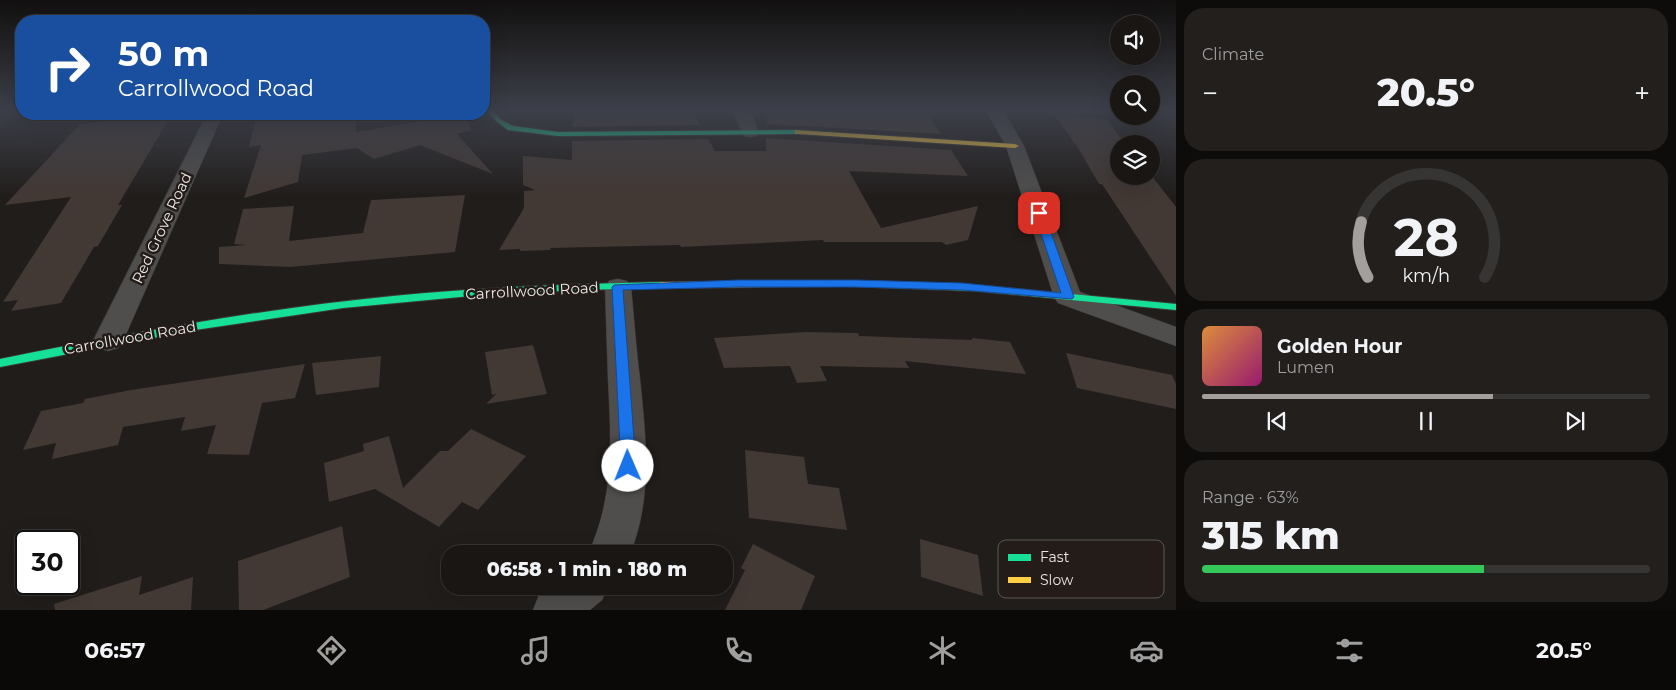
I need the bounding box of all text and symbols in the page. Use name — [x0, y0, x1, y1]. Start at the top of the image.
map controls — [1110, 15, 1160, 185]
button: sound — [1110, 15, 1160, 65]
text: 50 m — [118, 32, 209, 75]
icon: right — [35, 35, 100, 100]
text: Climate — [1202, 45, 1264, 64]
text: 20.5° — [1377, 69, 1475, 116]
text: Carrollwood Road — [118, 75, 314, 102]
button: search — [1110, 75, 1160, 125]
text: − — [1202, 76, 1218, 110]
text: + — [1634, 76, 1650, 110]
button: layers — [1110, 135, 1160, 185]
street label: Red Grove Road — [127, 169, 196, 287]
pin — [1018, 192, 1060, 234]
icon: arrive — [1025, 199, 1053, 227]
text: 28 — [1393, 206, 1459, 269]
text: km/h — [1402, 265, 1450, 286]
street label: Carrollwood Road — [465, 278, 599, 303]
street label: Carrollwood Road — [62, 317, 197, 358]
text: Golden Hour — [1277, 335, 1403, 358]
text: Lumen — [1277, 358, 1335, 377]
icon: previous — [1263, 407, 1291, 435]
icon: pause — [1412, 407, 1440, 435]
icon: next — [1561, 407, 1589, 435]
position arrow — [601, 439, 653, 491]
text: Range · 63% — [1202, 488, 1299, 507]
text: 315 km — [1202, 512, 1340, 559]
speed limit sign: 30 — [15, 530, 80, 595]
legend — [998, 540, 1164, 598]
text: Fast — [1040, 548, 1070, 566]
text: 06:58 · 1 min · 180 m — [487, 558, 687, 581]
text: Slow — [1040, 571, 1074, 589]
icon: directions — [314, 633, 349, 668]
icon: music — [518, 633, 553, 668]
icon: phone — [721, 633, 756, 668]
icon: climate — [925, 633, 960, 668]
icon: car — [1129, 633, 1164, 668]
icon: filters — [1332, 633, 1367, 668]
text: 06:57 — [84, 637, 146, 664]
text: 20.5° — [1536, 637, 1592, 664]

